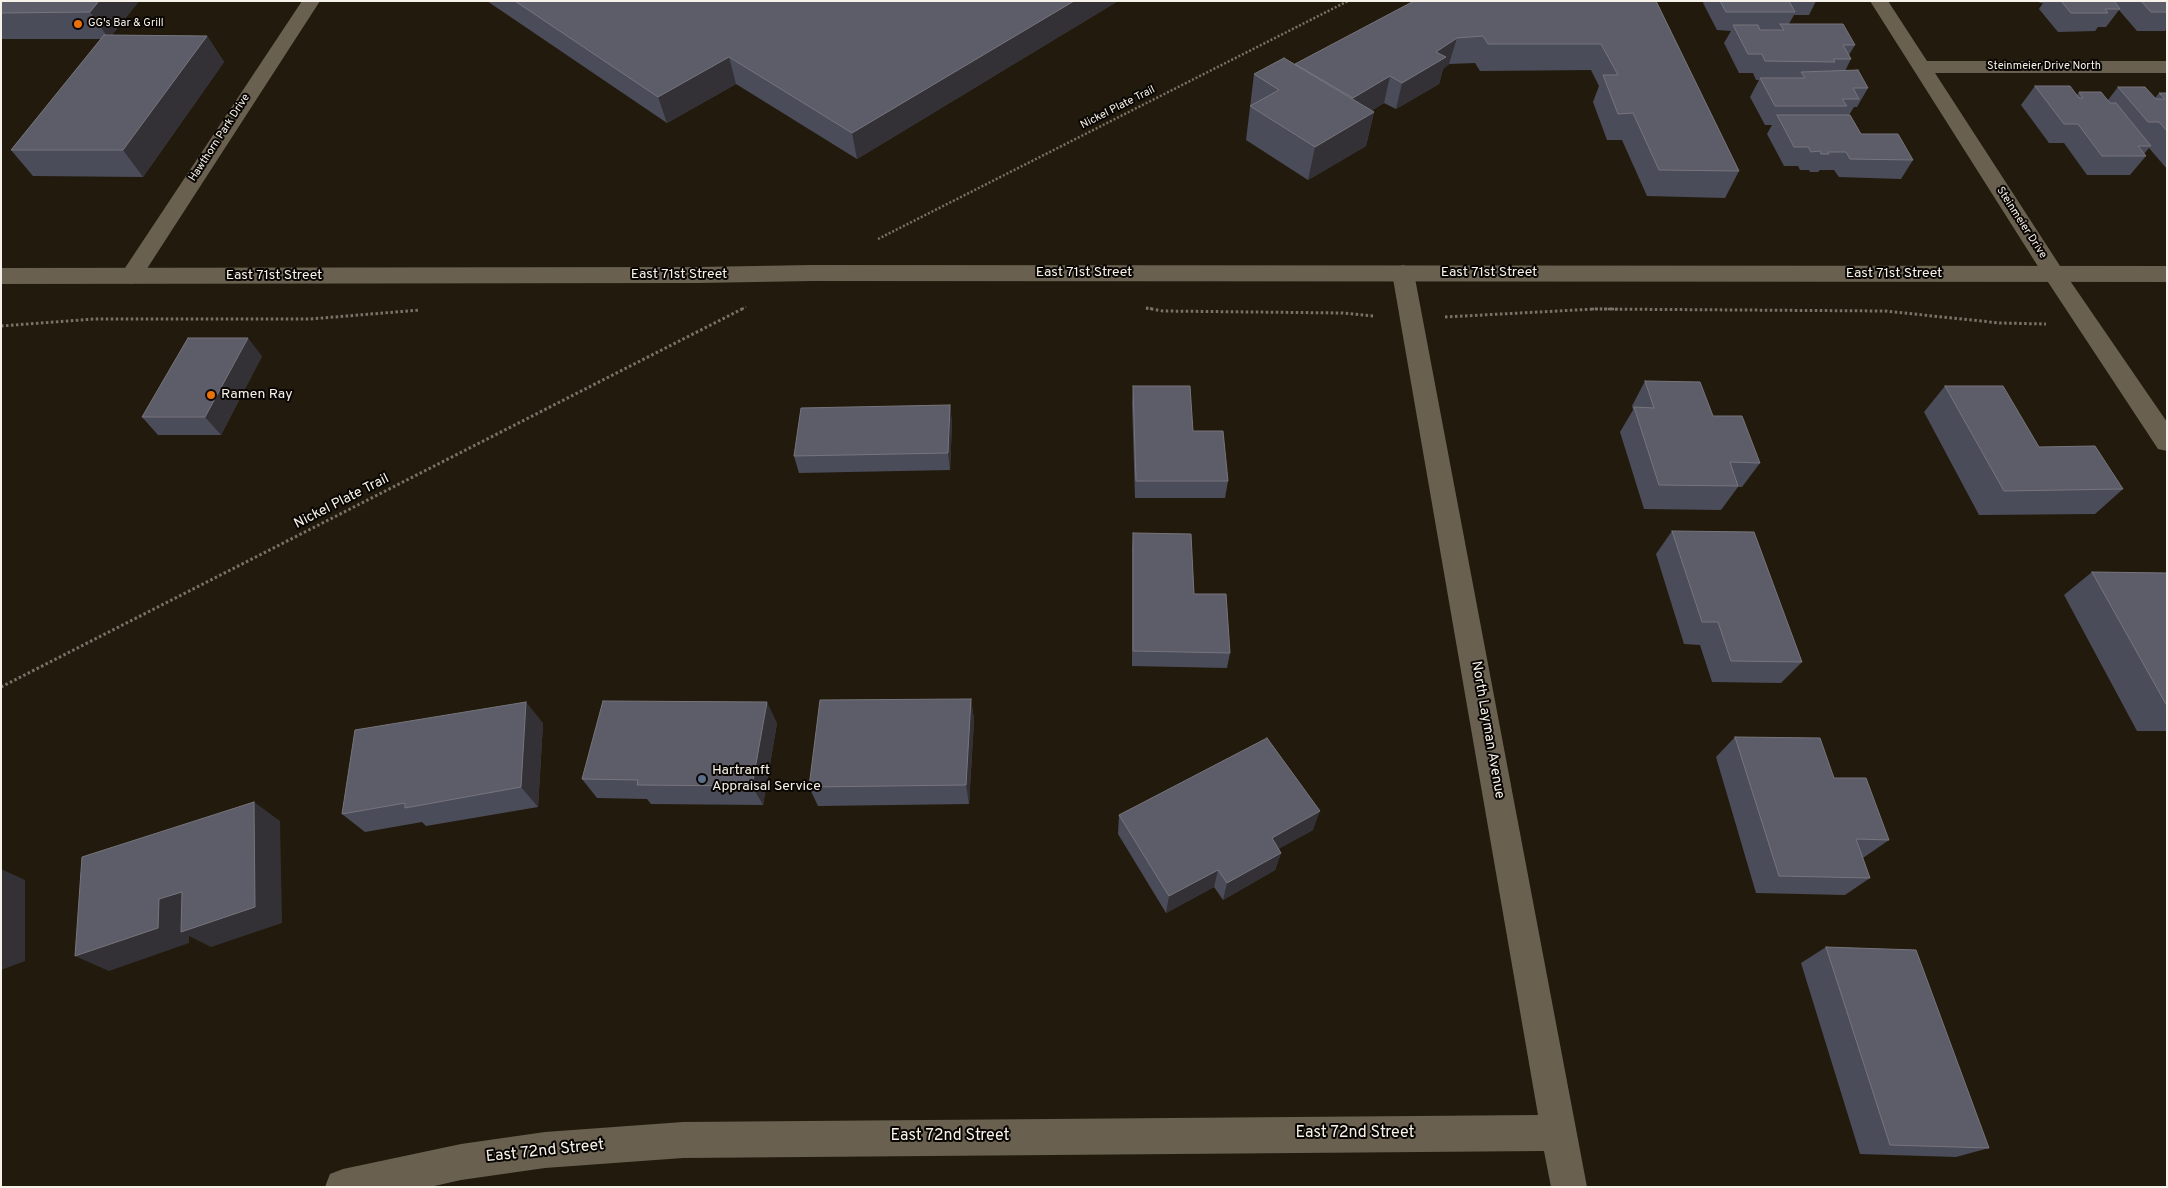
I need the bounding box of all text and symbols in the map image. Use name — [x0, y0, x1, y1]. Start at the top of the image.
place label: GG's Bar & Grill — [88, 17, 164, 31]
marker: GG's Bar & Grill — [72, 18, 84, 30]
street label: Steinmeier Drive North — [1987, 60, 2101, 74]
street label: Nickel Plate Trail — [1079, 84, 1157, 132]
street label: Hawthorn Park Drive — [187, 92, 253, 184]
street label: Steinmeier Drive — [1993, 185, 2049, 261]
street label: East 71st Street — [1036, 265, 1132, 281]
street label: East 71st Street — [1441, 265, 1537, 281]
street label: East 71st Street — [1846, 266, 1942, 282]
street label: East 71st Street — [631, 267, 727, 283]
street label: East 71st Street — [226, 268, 322, 284]
place label: Ramen Ray — [221, 387, 293, 403]
marker: Ramen Ray — [205, 389, 217, 401]
street label: Nickel Plate Trail — [292, 471, 392, 533]
street label: North Layman Avenue — [1467, 660, 1507, 800]
place label: Hartranft Appraisal Service — [712, 763, 821, 796]
marker: Hartranft Appraisal Service — [696, 773, 708, 785]
street label: East 72nd Street — [1295, 1124, 1415, 1144]
street label: East 72nd Street — [890, 1127, 1010, 1147]
street label: East 72nd Street — [485, 1136, 605, 1168]

